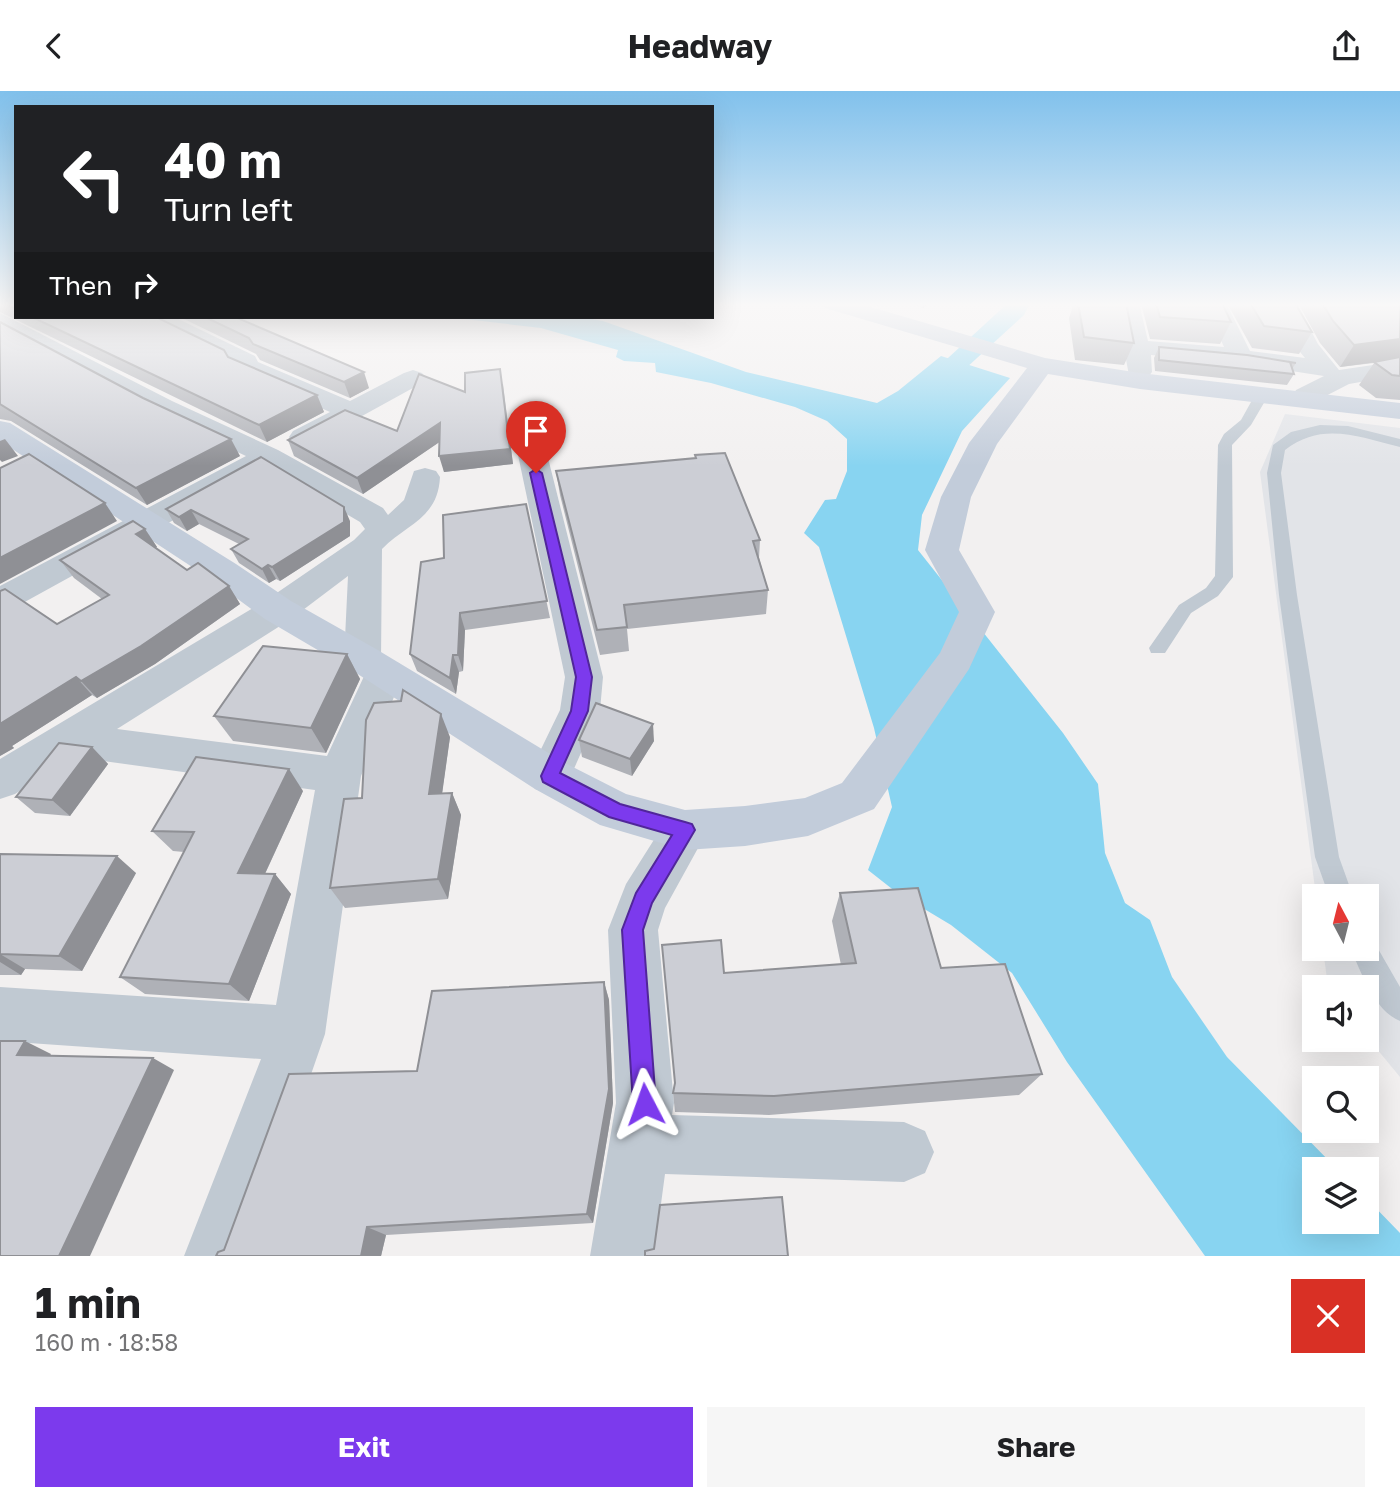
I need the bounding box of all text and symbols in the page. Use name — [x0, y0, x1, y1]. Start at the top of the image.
icon: back — [35, 27, 73, 65]
text: Headway — [628, 27, 772, 65]
icon: share — [1327, 27, 1365, 65]
text: 40 m — [164, 130, 282, 189]
icon: left — [49, 133, 140, 224]
text: Turn left — [164, 190, 293, 228]
icon: right — [126, 266, 164, 304]
text: Then — [49, 270, 112, 301]
pin — [506, 401, 566, 473]
icon: arrive — [517, 412, 555, 450]
north arrow — [1302, 884, 1379, 961]
map controls — [1302, 884, 1379, 1234]
button: sound — [1302, 975, 1379, 1052]
button: search — [1302, 1066, 1379, 1143]
position arrow — [608, 1067, 682, 1141]
button: layers — [1302, 1157, 1379, 1234]
text: 1 min — [35, 1277, 141, 1327]
button: close — [1291, 1279, 1365, 1353]
text: 160 m · 18:58 — [35, 1328, 178, 1356]
button: Exit — [35, 1407, 693, 1487]
button: Share — [707, 1407, 1365, 1487]

